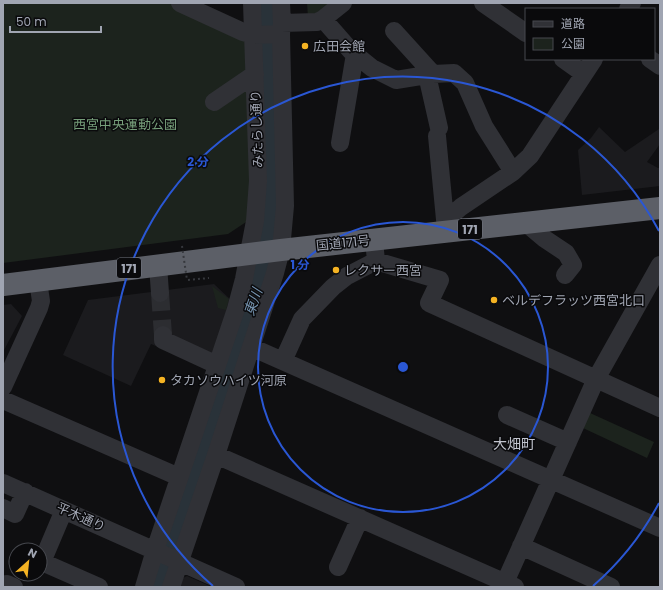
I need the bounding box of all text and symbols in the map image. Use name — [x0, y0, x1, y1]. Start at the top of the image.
scale bar — [10, 8, 101, 34]
legend — [525, 8, 655, 60]
text: 50 m — [16, 13, 47, 30]
text: 道路 — [561, 15, 585, 32]
text: 公園 — [561, 35, 585, 52]
place label: 広田会館 — [313, 37, 365, 56]
marker: 広田会館 — [300, 41, 310, 51]
street label: みたらし通り — [246, 90, 268, 168]
park label: 西宮中央運動公園 — [73, 115, 177, 134]
text: 2 分 — [187, 153, 209, 170]
road number: 171 — [458, 219, 482, 239]
street label: 国道171号 — [315, 231, 371, 255]
text: 1 分 — [290, 256, 310, 273]
road number: 171 — [117, 258, 141, 278]
place label: レクサー西宮 — [344, 261, 422, 280]
marker: レクサー西宮 — [331, 265, 341, 275]
water label: 東川 — [239, 284, 268, 318]
place label: ベルデフラッツ西宮北口 — [502, 291, 645, 310]
marker: ベルデフラッツ西宮北口 — [489, 295, 499, 305]
centre of rings — [396, 360, 410, 374]
place label: タカソウハイツ河原 — [170, 371, 287, 390]
marker: タカソウハイツ河原 — [157, 375, 167, 385]
district label: 大畑町 — [493, 434, 535, 454]
street label: 平木通り — [53, 498, 109, 536]
north arrow — [8, 542, 48, 582]
text: N — [25, 544, 40, 562]

